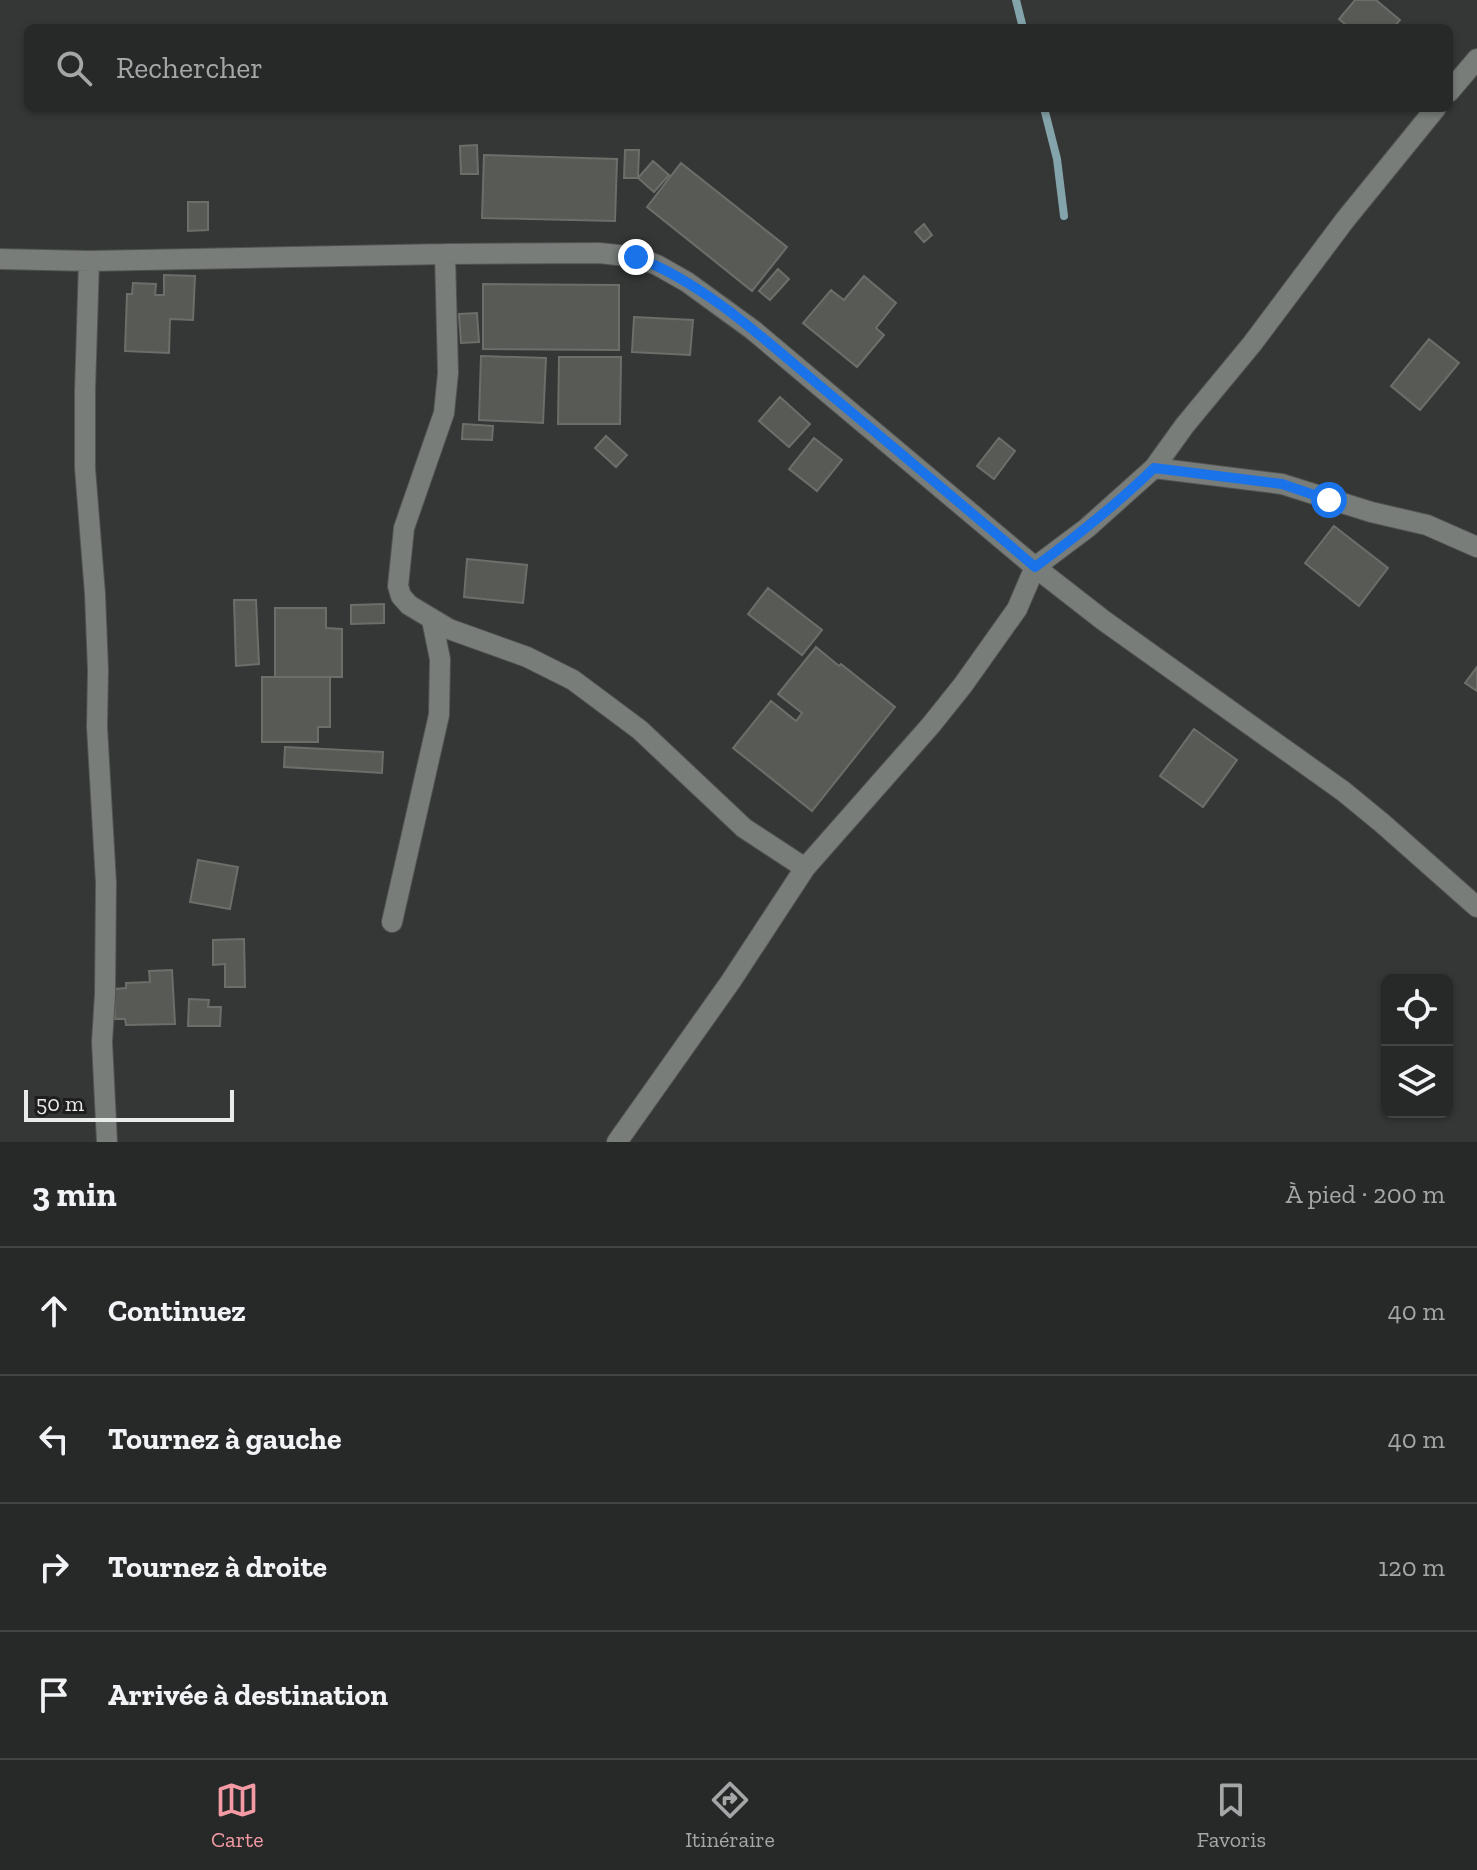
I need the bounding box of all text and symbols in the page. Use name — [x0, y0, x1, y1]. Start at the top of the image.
search box — [24, 24, 1453, 112]
icon: search — [52, 46, 96, 90]
text: Rechercher — [116, 50, 263, 86]
route end — [618, 239, 654, 275]
route start — [1311, 482, 1347, 518]
map controls — [1381, 974, 1453, 1118]
button: locate — [1381, 974, 1453, 1046]
button: layers — [1381, 1046, 1453, 1118]
scale bar — [24, 1086, 234, 1122]
text: 50 m — [36, 1090, 84, 1117]
text: 3 min — [32, 1174, 117, 1215]
text: À pied · 200 m — [1286, 1178, 1445, 1210]
icon: ahead — [32, 1289, 76, 1333]
text: Continuez — [108, 1293, 246, 1329]
text: 40 m — [1388, 1295, 1445, 1327]
icon: left — [32, 1417, 76, 1461]
text: Tournez à gauche — [108, 1421, 342, 1457]
text: 40 m — [1388, 1423, 1445, 1455]
icon: right — [32, 1545, 76, 1589]
text: Tournez à droite — [108, 1549, 327, 1585]
text: 120 m — [1378, 1551, 1445, 1583]
icon: arrive — [32, 1673, 76, 1717]
text: Arrivée à destination — [108, 1677, 388, 1713]
tab: Carte — [211, 1778, 264, 1853]
tab: Itinéraire — [685, 1778, 775, 1853]
tab: Favoris — [1197, 1778, 1266, 1853]

